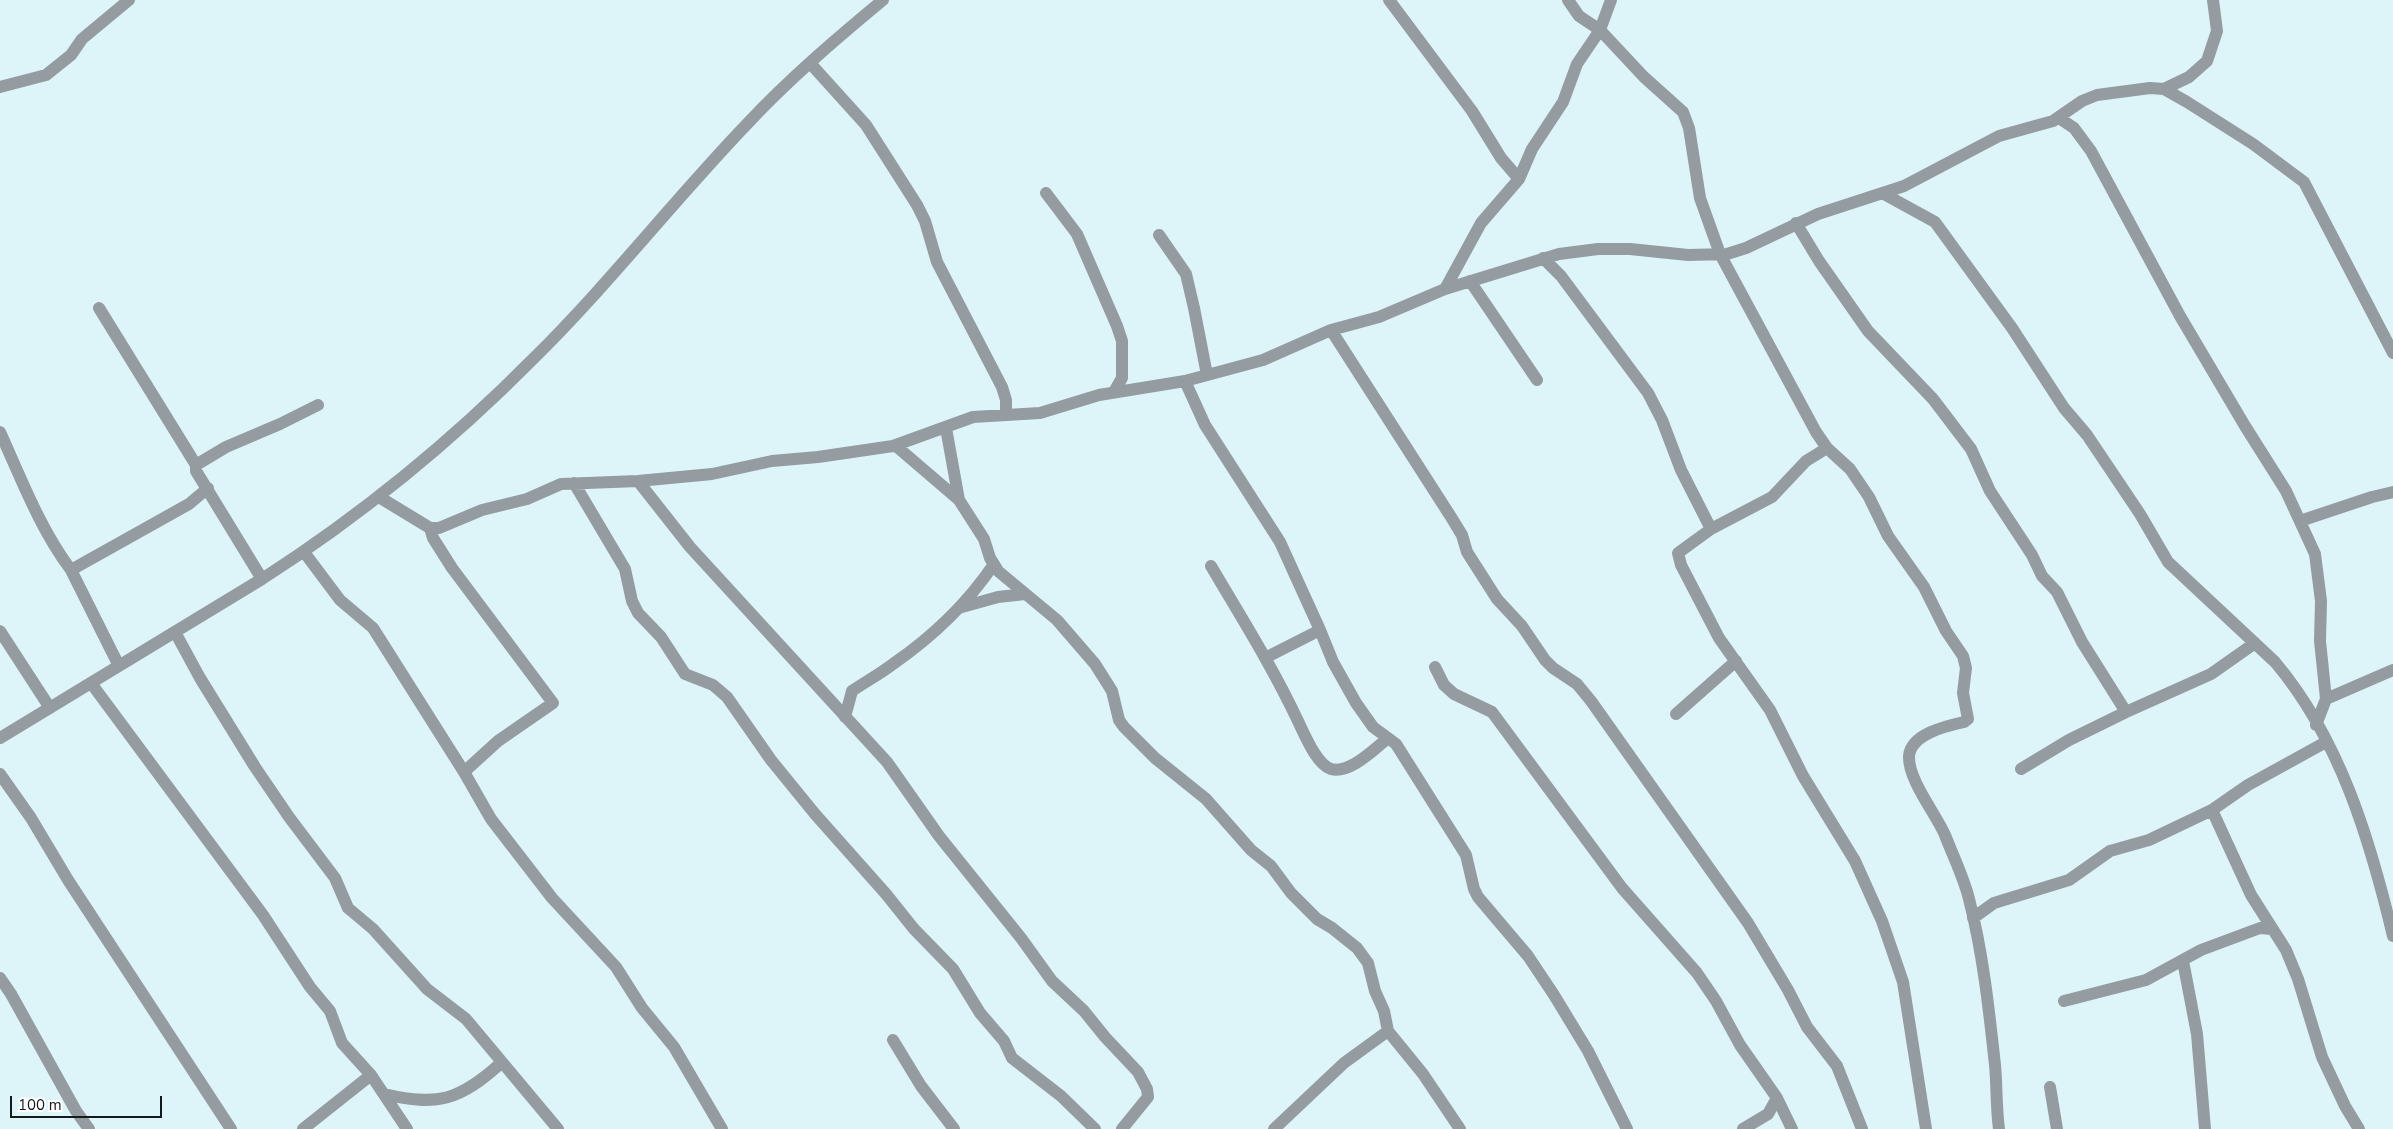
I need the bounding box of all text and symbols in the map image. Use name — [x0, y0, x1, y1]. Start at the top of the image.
scale bar — [12, 1086, 165, 1118]
text: 100 m — [18, 1095, 62, 1115]

